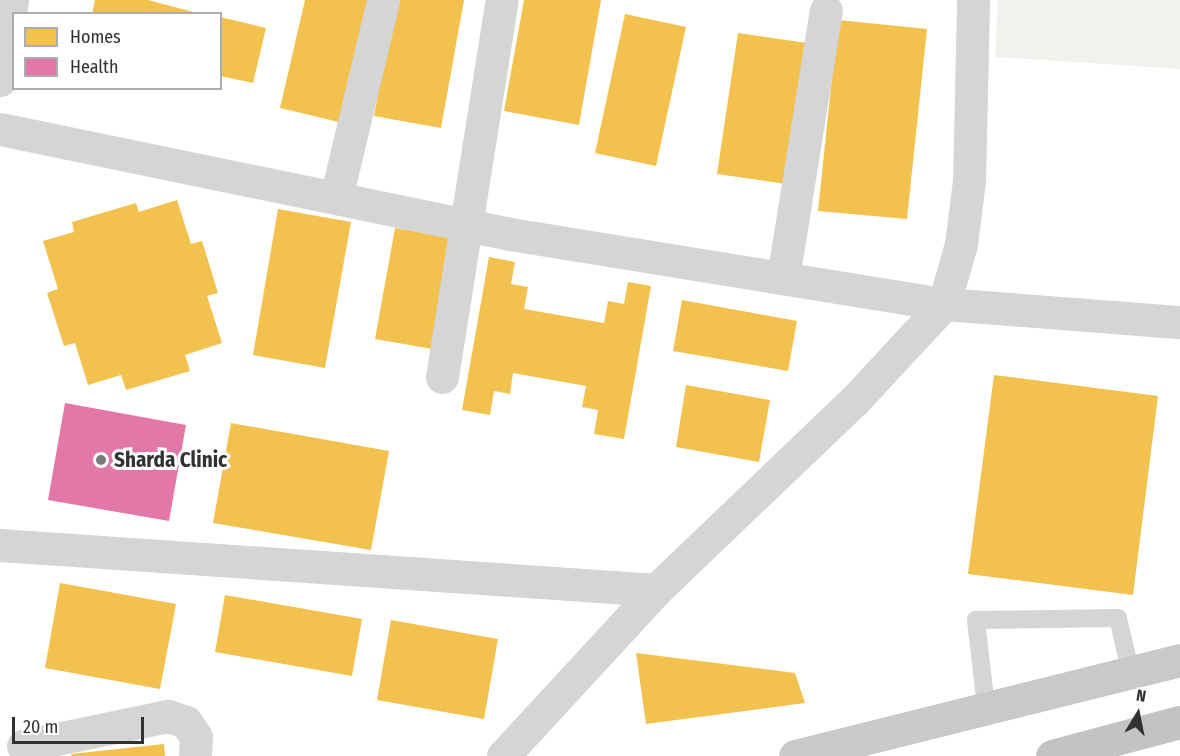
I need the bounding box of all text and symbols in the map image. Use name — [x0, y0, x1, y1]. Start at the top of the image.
legend — [12, 12, 222, 90]
text: Homes — [70, 26, 121, 48]
text: Health — [70, 56, 118, 78]
place label: Sharda Clinic — [114, 447, 227, 473]
marker: Sharda Clinic — [92, 451, 110, 469]
north arrow — [1108, 684, 1168, 744]
text: N — [1135, 686, 1148, 706]
scale bar — [15, 705, 147, 743]
text: 20 m — [23, 716, 58, 738]

